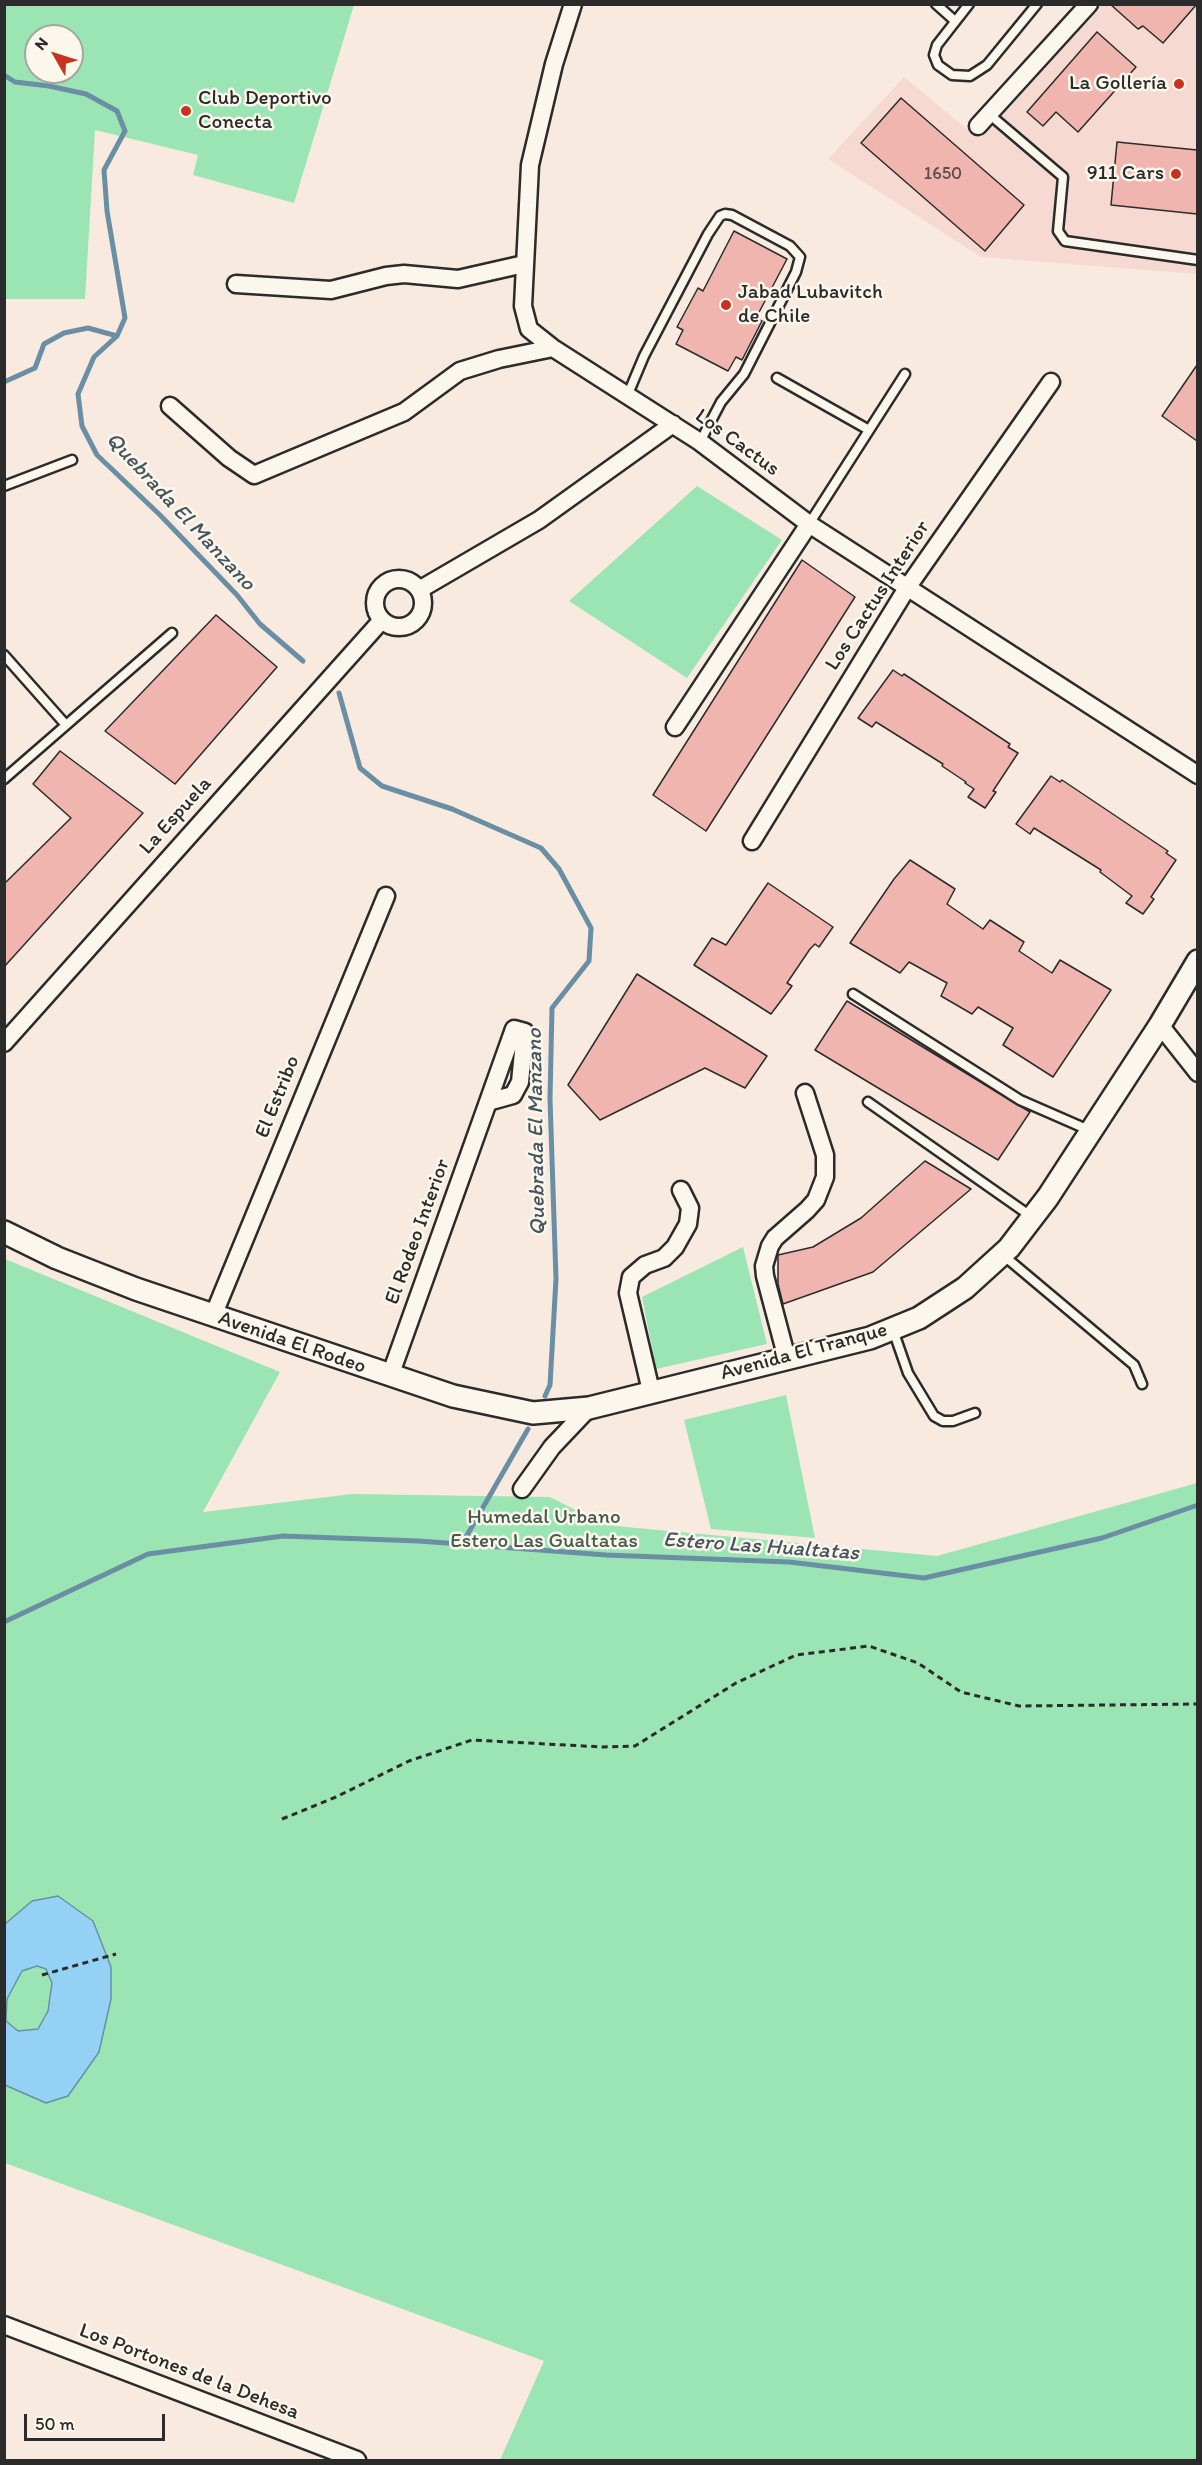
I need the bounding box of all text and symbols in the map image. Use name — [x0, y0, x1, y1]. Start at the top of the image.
north arrow — [24, 24, 84, 84]
text: N — [30, 33, 52, 54]
place label: La Gollería — [1069, 71, 1167, 97]
marker: La Gollería — [1172, 77, 1186, 91]
place label: Club Deportivo Conecta — [198, 86, 332, 136]
marker: Club Deportivo Conecta — [179, 104, 193, 118]
place label: 911 Cars — [1087, 161, 1164, 187]
house number: 1650 — [924, 163, 962, 185]
marker: 911 Cars — [1169, 167, 1183, 181]
place label: Jabad Lubavitch de Chile — [738, 280, 883, 330]
marker: Jabad Lubavitch de Chile — [719, 298, 733, 312]
street label: Los Cactus — [690, 404, 784, 482]
water label: Quebrada El Manzano — [100, 427, 260, 597]
street label: Los Cactus Interior — [820, 516, 936, 676]
street label: La Espuela — [135, 772, 217, 860]
water label: Quebrada El Manzano — [522, 1028, 552, 1236]
street label: El Estribo — [250, 1052, 306, 1142]
street label: El Rodeo Interior — [380, 1156, 456, 1308]
street label: Avenida El Rodeo — [215, 1306, 369, 1380]
street label: Avenida El Tranque — [718, 1318, 890, 1386]
park label: Humedal Urbano Estero Las Gualtatas — [450, 1505, 638, 1555]
water label: Estero Las Hualtatas — [662, 1527, 860, 1567]
street label: Los Portones de la Dehesa — [75, 2318, 303, 2426]
scale bar — [27, 2402, 168, 2440]
text: 50 m — [35, 2413, 75, 2435]

